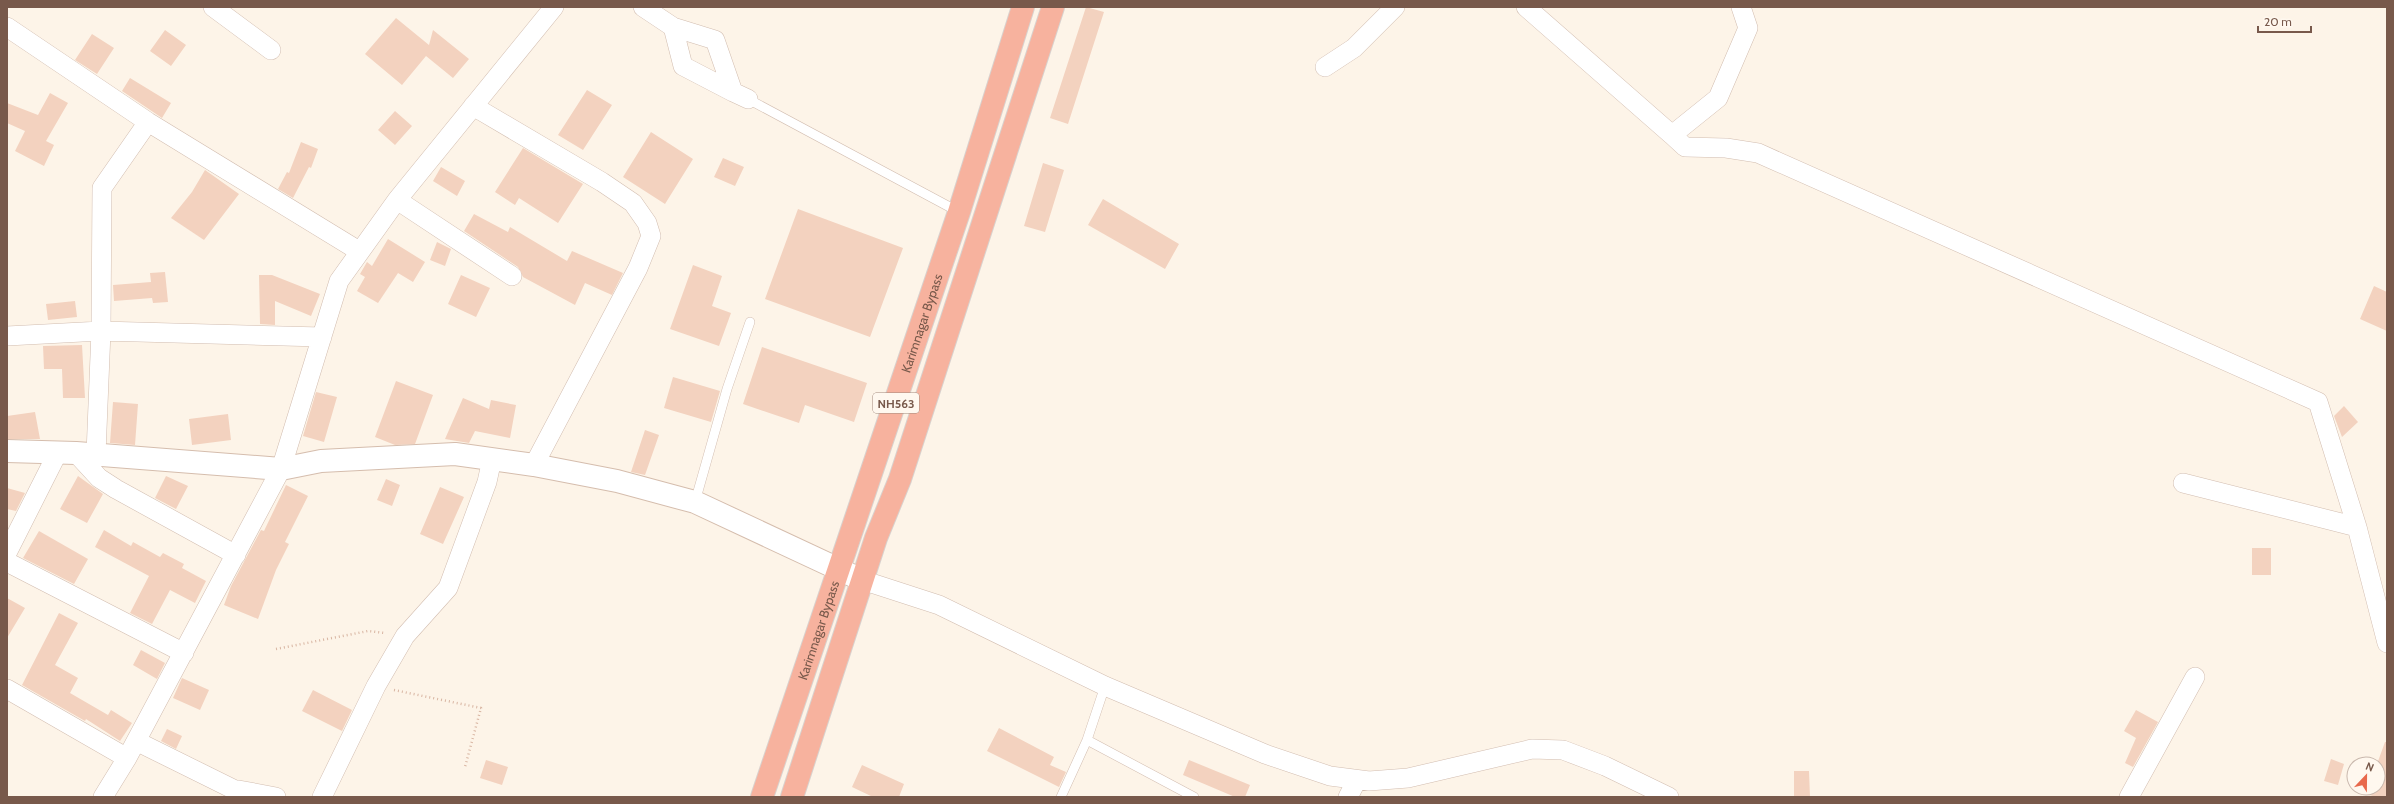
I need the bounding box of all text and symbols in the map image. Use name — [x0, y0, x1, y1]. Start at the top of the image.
scale bar — [2258, 8, 2311, 34]
text: 20 m — [2264, 14, 2292, 29]
street label: Karimnagar Bypass — [897, 271, 946, 375]
road number: NH563 — [873, 393, 919, 413]
street label: Karimnagar Bypass — [794, 578, 842, 682]
north arrow — [2346, 756, 2386, 796]
text: N — [2364, 759, 2376, 775]

